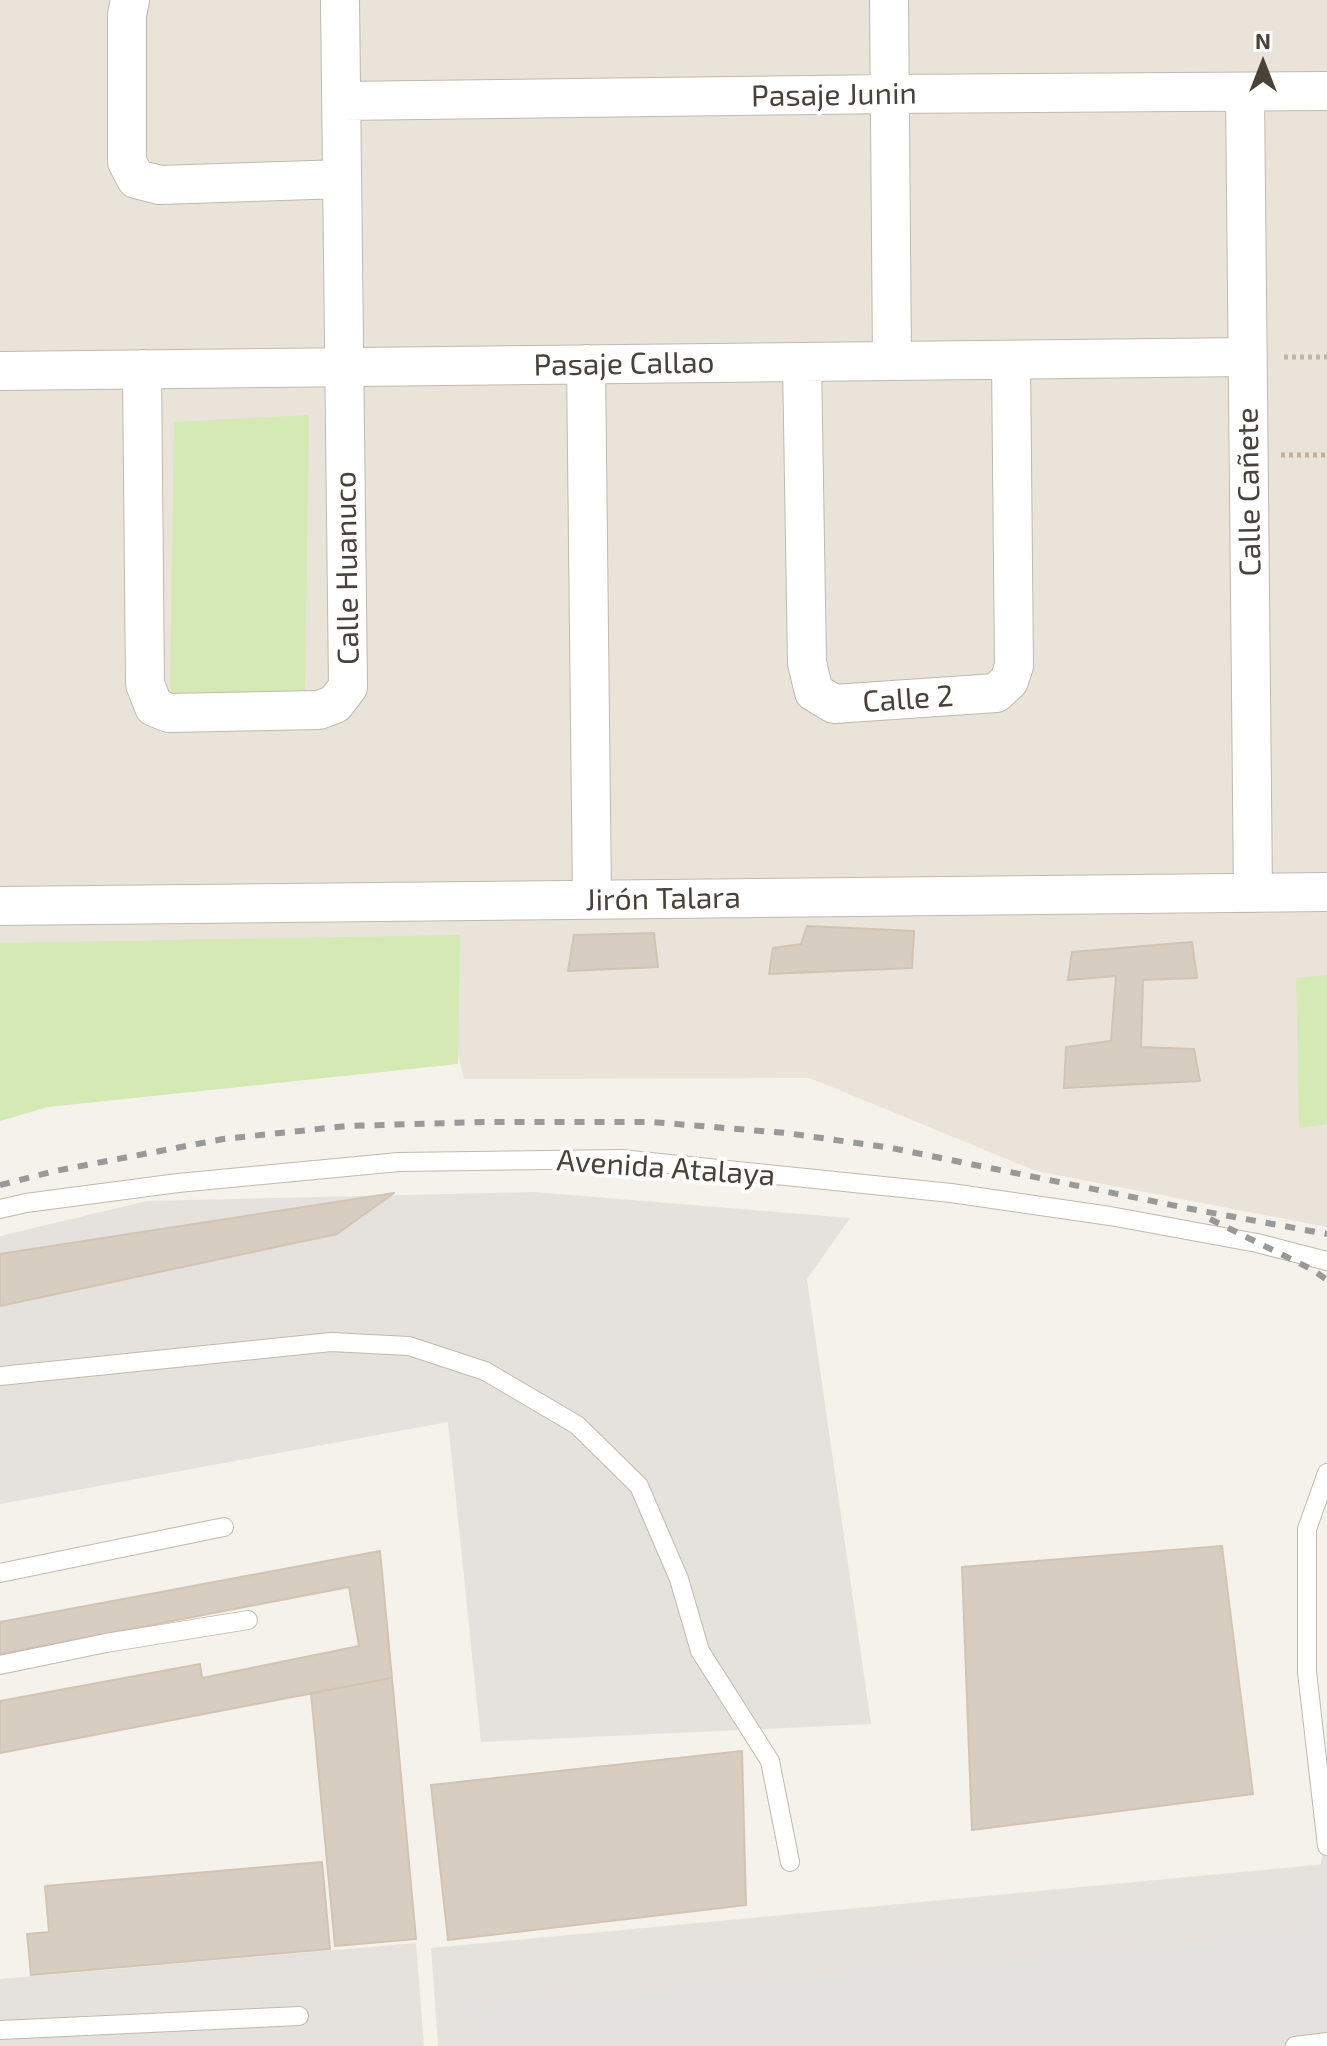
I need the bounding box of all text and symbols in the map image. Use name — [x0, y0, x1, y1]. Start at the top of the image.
north arrow — [1223, 24, 1303, 104]
text: N — [1255, 27, 1271, 53]
street label: Pasaje Junin — [751, 76, 917, 114]
street label: Pasaje Callao — [533, 344, 715, 384]
street label: Calle Cañete — [1230, 407, 1268, 577]
street label: Calle Huanuco — [327, 471, 367, 665]
street label: Calle 2 — [861, 678, 955, 720]
street label: Jirón Talara — [585, 880, 741, 918]
street label: Avenida Atalaya — [556, 1142, 776, 1194]

